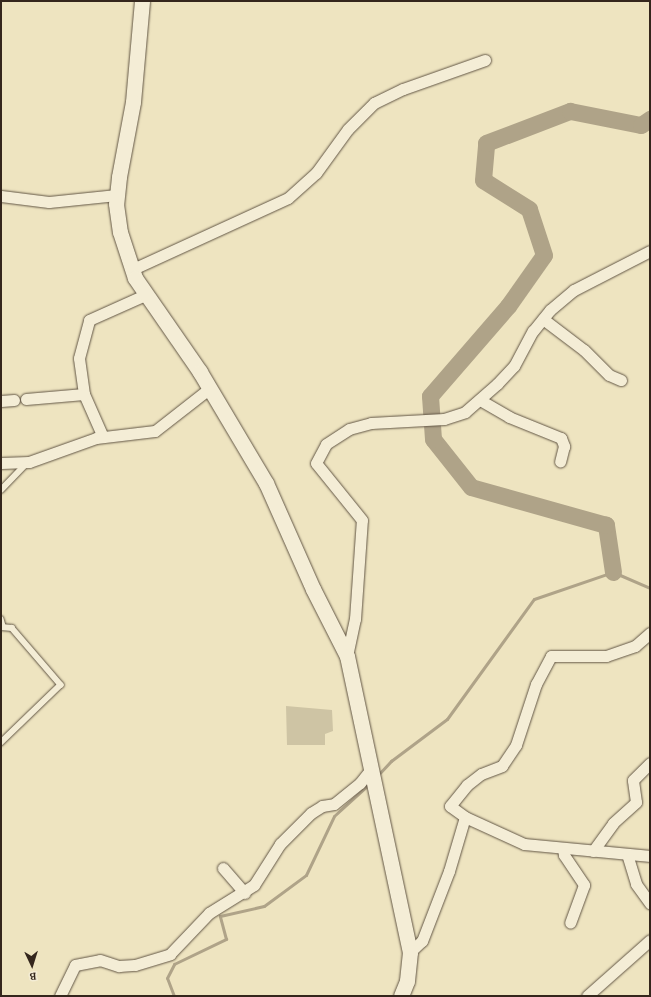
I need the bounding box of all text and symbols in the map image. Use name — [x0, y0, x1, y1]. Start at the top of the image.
north arrow — [12, 945, 52, 985]
text: B — [29, 969, 37, 985]

